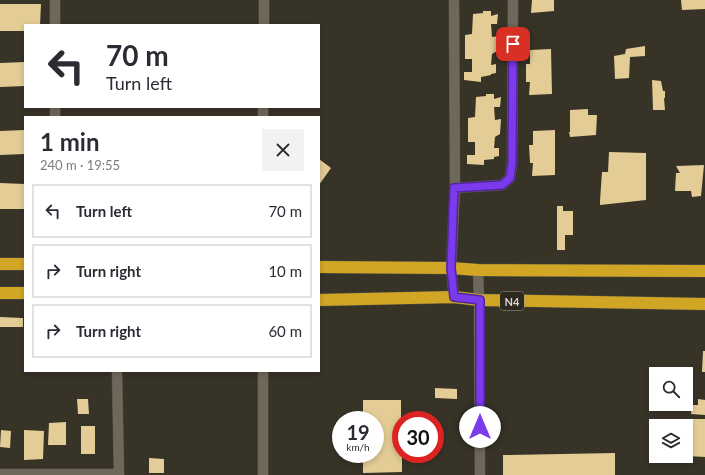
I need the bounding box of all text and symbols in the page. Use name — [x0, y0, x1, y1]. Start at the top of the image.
pin — [496, 27, 530, 61]
icon: arrive — [502, 33, 524, 55]
text: 70 m — [106, 38, 169, 72]
icon: left — [40, 40, 92, 92]
text: Turn left — [106, 72, 172, 94]
text: 1 min — [40, 127, 100, 156]
button: close — [262, 129, 304, 171]
text: 240 m · 19:55 — [40, 157, 120, 173]
icon: left — [42, 200, 64, 222]
text: Turn left — [76, 202, 132, 220]
text: 70 m — [268, 202, 302, 220]
icon: right — [42, 260, 64, 282]
text: Turn right — [76, 262, 141, 280]
text: 10 m — [268, 262, 302, 280]
road number: N4 — [500, 292, 524, 310]
icon: right — [42, 320, 64, 342]
text: Turn right — [76, 322, 141, 340]
text: 60 m — [268, 322, 302, 340]
map controls — [649, 367, 693, 463]
button: search — [649, 367, 693, 411]
position arrow — [459, 406, 501, 448]
speed limit sign: 30 — [392, 411, 444, 463]
button: layers — [649, 419, 693, 463]
text: 19 — [346, 420, 370, 444]
text: km/h — [346, 441, 370, 453]

